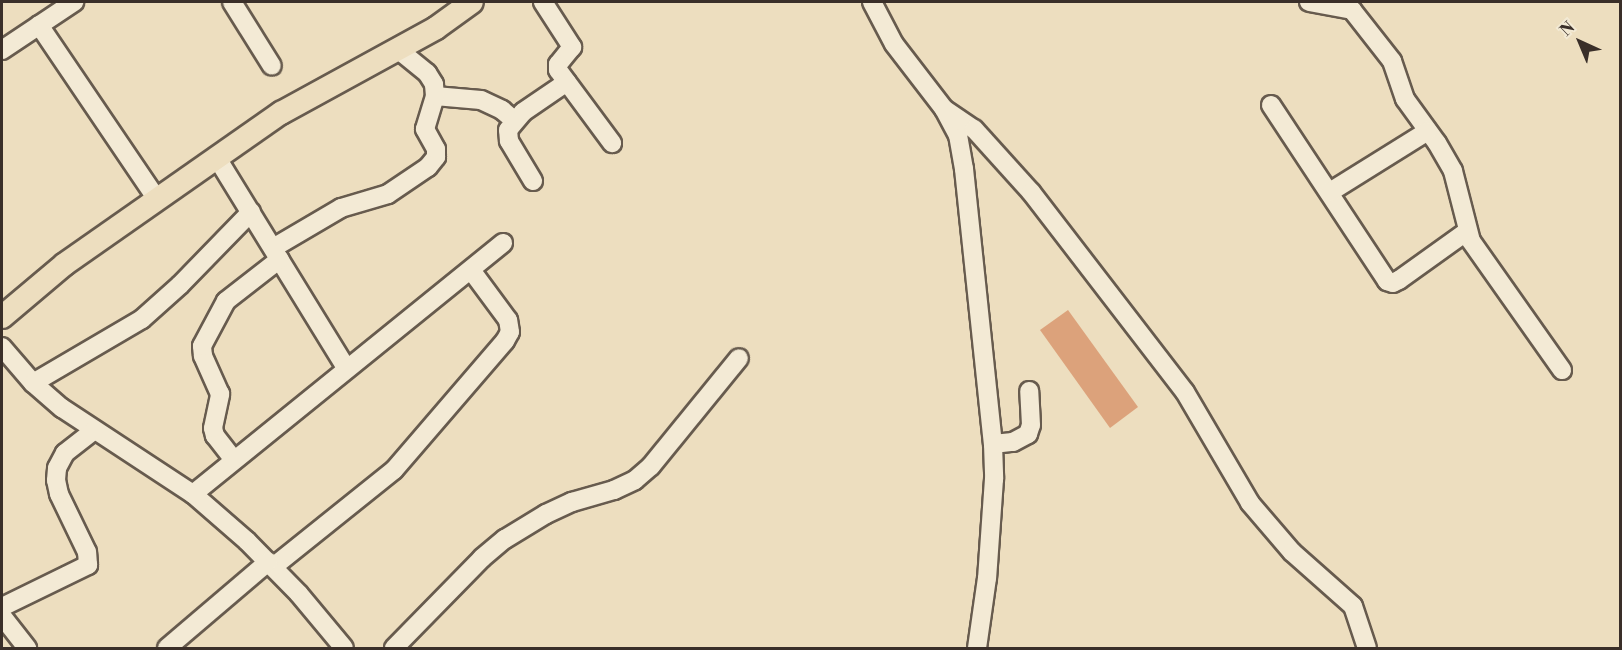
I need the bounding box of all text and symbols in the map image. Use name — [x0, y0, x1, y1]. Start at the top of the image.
north arrow — [1550, 12, 1610, 72]
text: N — [1556, 17, 1579, 41]

